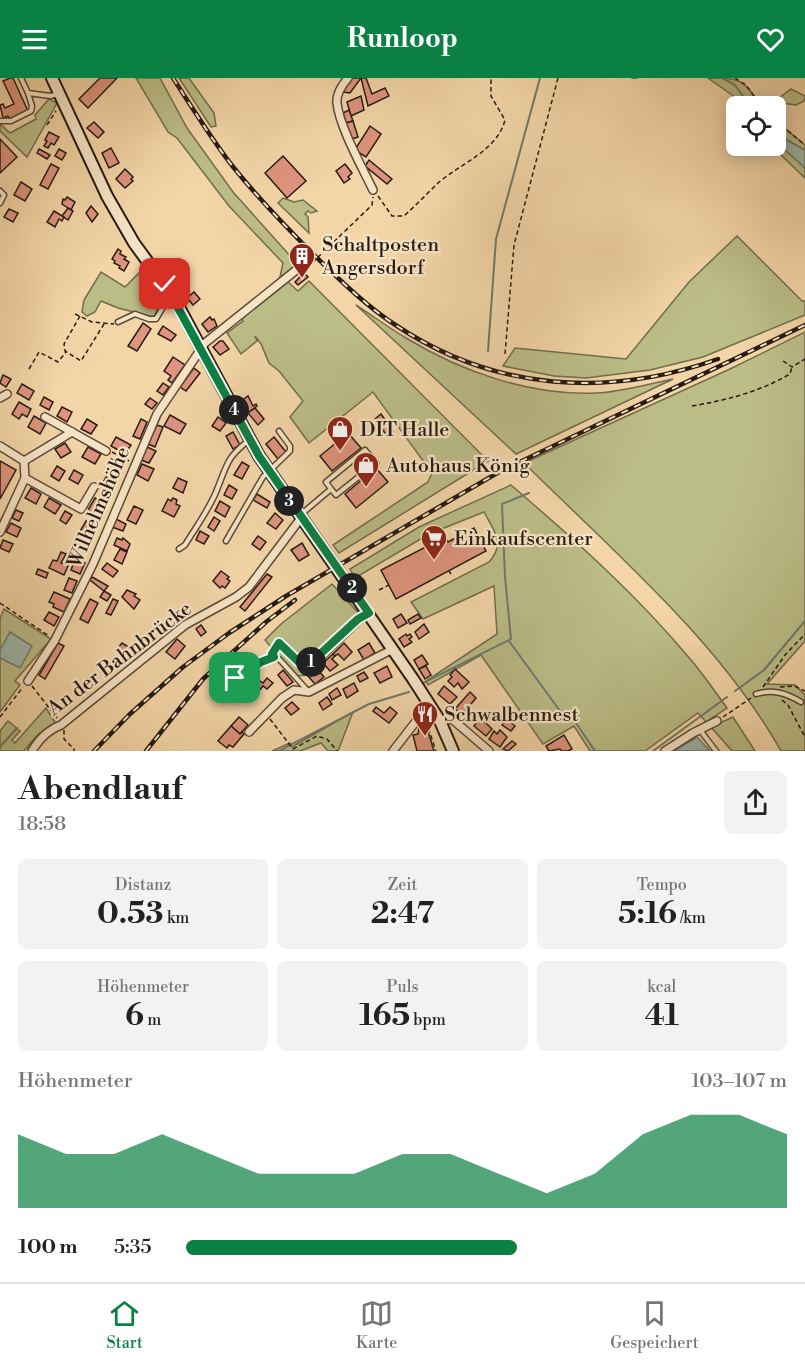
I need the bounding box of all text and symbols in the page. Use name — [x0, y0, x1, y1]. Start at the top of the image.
text: Runloop — [347, 22, 458, 56]
icon: menu — [18, 23, 51, 56]
icon: heart — [754, 23, 787, 56]
map controls — [726, 96, 786, 156]
button: locate — [726, 96, 786, 156]
place label: Schaltposten Angersdorf — [321, 233, 439, 281]
building icon: Schaltposten Angersdorf — [287, 241, 317, 279]
pin — [139, 258, 190, 309]
icon: check — [148, 267, 181, 300]
pin: 4 — [219, 395, 249, 425]
text: 4 — [229, 400, 239, 420]
shop icon: DIT Halle — [325, 414, 355, 452]
place label: DIT Halle — [360, 418, 449, 443]
street label: Wilhelmshöhe — [62, 443, 136, 573]
shop icon: Autohaus König — [351, 450, 381, 488]
place label: Autohaus König — [385, 454, 531, 479]
pin: 3 — [274, 486, 304, 516]
text: 3 — [284, 491, 294, 511]
supermarket icon: Einkaufscenter — [419, 523, 449, 561]
place label: Einkaufscenter — [454, 527, 593, 552]
pin: 2 — [337, 573, 367, 603]
text: 2 — [347, 578, 357, 598]
street label: An der Bahnbrücke — [42, 597, 197, 722]
pin: 1 — [296, 647, 326, 677]
pin — [209, 652, 260, 703]
text: 1 — [307, 652, 315, 672]
icon: arrive — [218, 661, 251, 694]
restaurant icon: Schwalbennest — [410, 699, 440, 737]
place label: Schwalbennest — [444, 703, 579, 728]
text: Abendlauf — [18, 769, 183, 810]
button: share — [724, 771, 787, 834]
text: 18:58 — [18, 812, 66, 837]
text: Distanz — [115, 875, 171, 895]
text: Zeit — [388, 875, 417, 895]
text: Tempo — [637, 875, 687, 895]
text: 0.53 — [97, 895, 164, 933]
text: 2:47 — [371, 895, 434, 933]
text: 5:16 — [618, 895, 677, 933]
text: km — [164, 908, 189, 928]
text: /km — [677, 908, 706, 928]
text: Höhenmeter — [97, 977, 189, 997]
text: Puls — [387, 977, 418, 997]
text: kcal — [647, 977, 676, 997]
text: 6 — [125, 997, 144, 1035]
text: 165 — [359, 997, 410, 1035]
text: 41 — [645, 997, 679, 1035]
text: m — [144, 1010, 161, 1030]
text: bpm — [410, 1010, 446, 1030]
text: Höhenmeter — [18, 1069, 132, 1094]
text: 103–107 m — [691, 1069, 787, 1094]
text: 100 m — [18, 1235, 77, 1260]
text: 5:35 — [114, 1235, 152, 1260]
tab: Start — [107, 1297, 143, 1353]
tab: Karte — [356, 1297, 397, 1353]
tab: Gespeichert — [610, 1297, 698, 1353]

